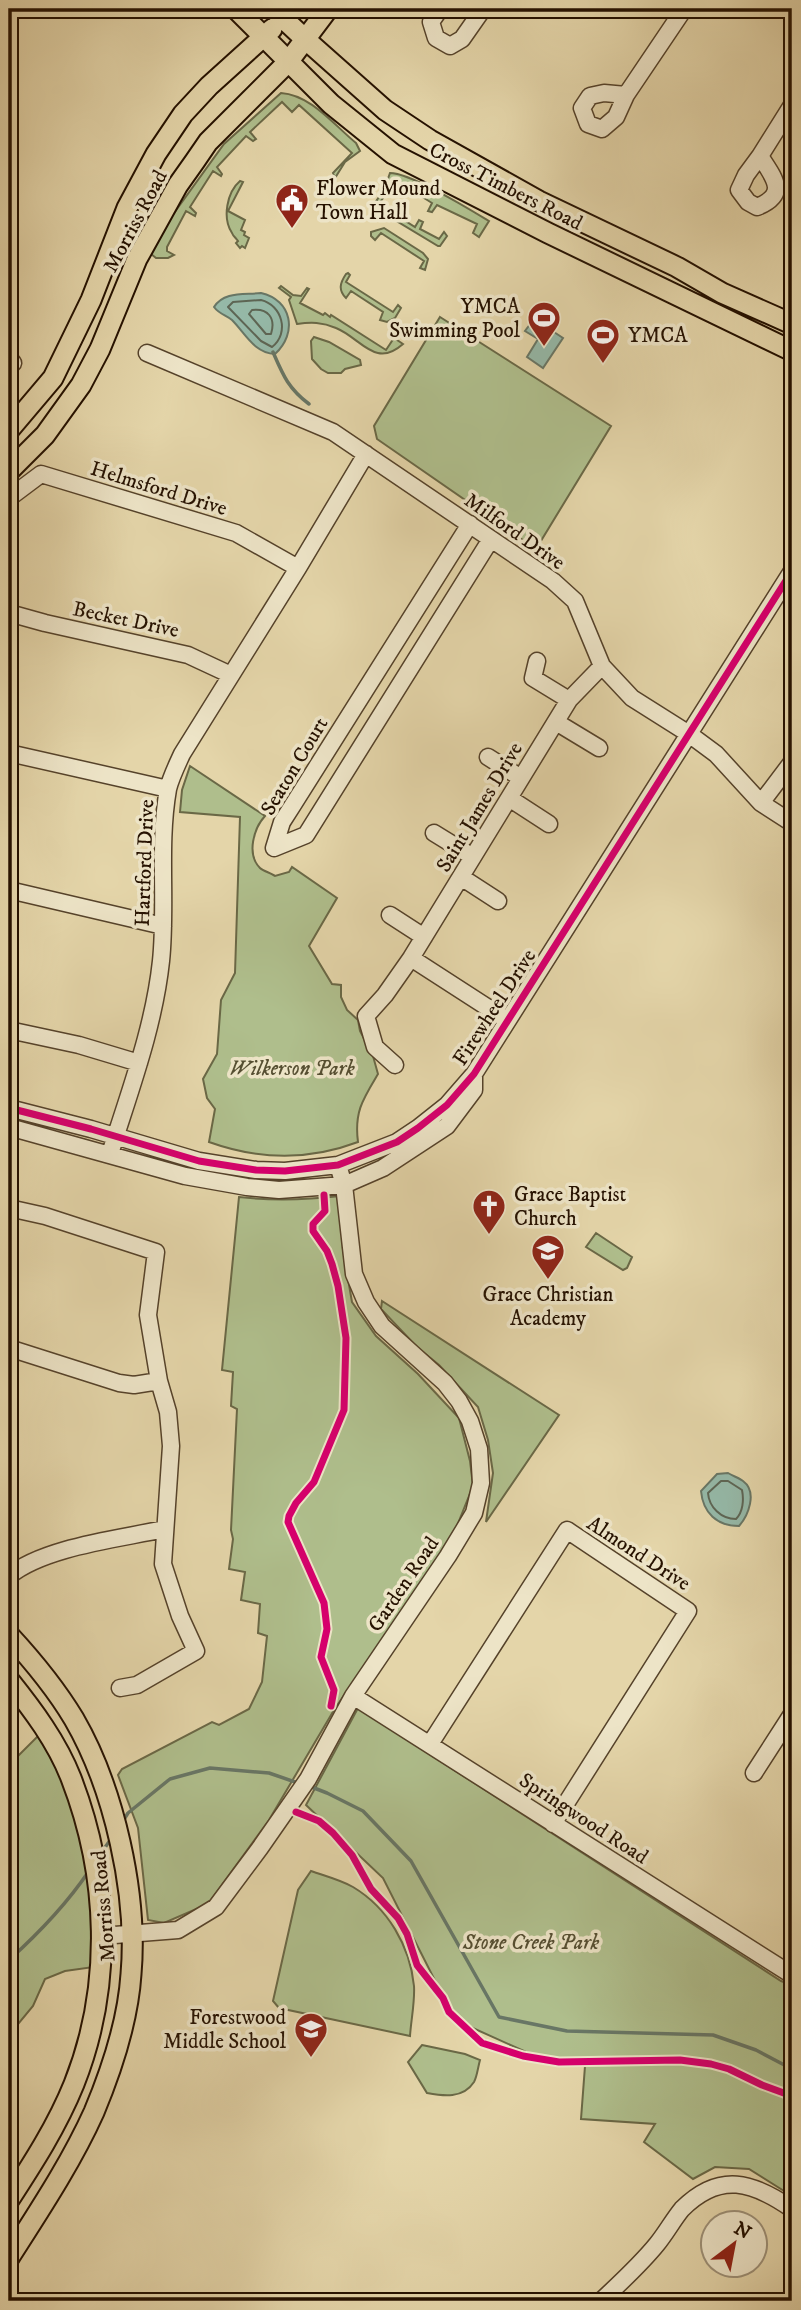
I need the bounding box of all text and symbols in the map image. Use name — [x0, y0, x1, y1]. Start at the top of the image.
street label: Cross Timbers Road — [424, 137, 587, 237]
street label: Morriss Road — [98, 165, 174, 277]
place label: Flower Mound Town Hall — [316, 176, 441, 226]
public building icon: Flower Mound Town Hall — [273, 181, 311, 230]
place label: YMCA Swimming Pool — [389, 294, 521, 344]
sports icon: YMCA Swimming Pool — [525, 299, 563, 348]
sports icon: YMCA — [584, 316, 622, 365]
place label: YMCA — [628, 323, 688, 349]
street label: Helmsford Drive — [87, 456, 230, 522]
street label: Milford Drive — [459, 488, 570, 576]
street label: Becket Drive — [70, 596, 182, 644]
street label: Seaton Court — [255, 712, 334, 820]
street label: Saint James Drive — [431, 738, 529, 877]
street label: Hartford Drive — [130, 799, 160, 927]
street label: Firewheel Drive — [447, 944, 542, 1071]
park label: Wilkerson Park — [229, 1056, 355, 1082]
place label: Grace Baptist Church — [514, 1182, 627, 1232]
church icon: Grace Baptist Church — [470, 1187, 508, 1236]
school or university icon: Grace Christian Academy — [529, 1232, 567, 1281]
place label: Grace Christian Academy — [483, 1282, 613, 1332]
street label: Almond Drive — [582, 1511, 695, 1597]
street label: Garden Road — [362, 1531, 446, 1637]
street label: Springwood Road — [514, 1767, 653, 1870]
street label: Morriss Road — [86, 1848, 122, 1963]
park label: Stone Creek Park — [462, 1930, 599, 1956]
place label: Forestwood Middle School — [163, 2005, 287, 2055]
school or university icon: Forestwood Middle School — [292, 2010, 330, 2059]
north arrow — [700, 2208, 770, 2278]
text: N — [730, 2217, 755, 2245]

